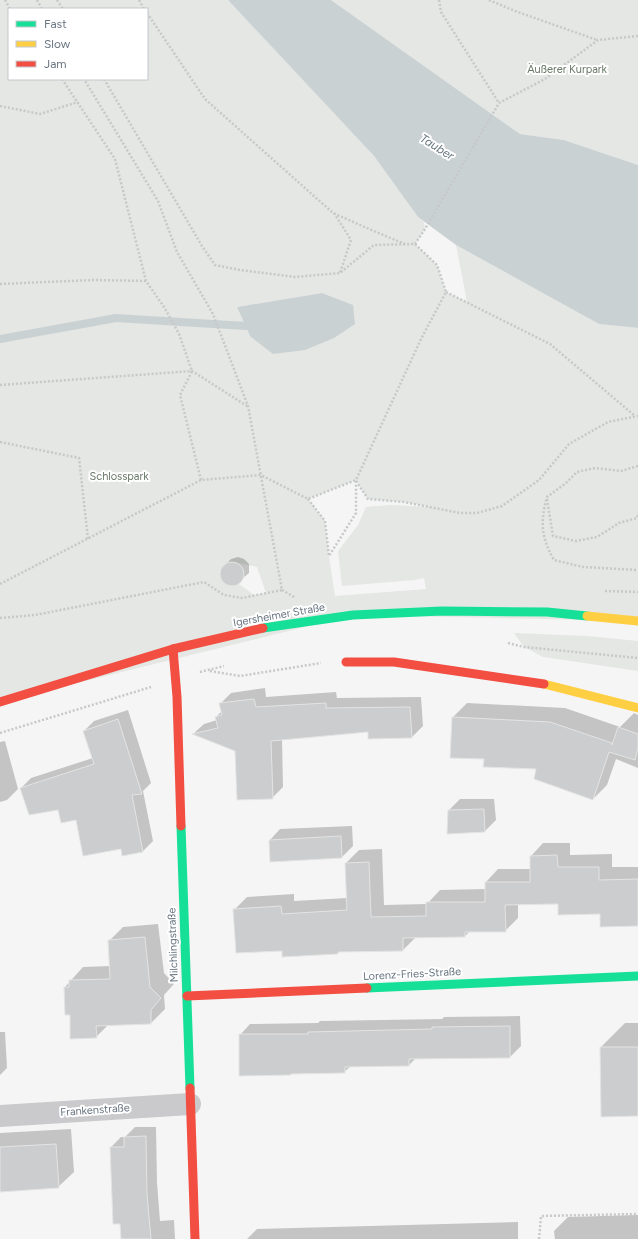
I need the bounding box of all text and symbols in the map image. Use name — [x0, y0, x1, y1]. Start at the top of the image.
legend — [8, 8, 148, 80]
text: Fast — [44, 17, 67, 31]
text: Slow — [44, 37, 71, 51]
text: Jam — [44, 57, 67, 71]
park label: Äußerer Kurpark — [527, 63, 607, 76]
water label: Tauber — [417, 131, 457, 163]
park label: Schlosspark — [89, 470, 149, 483]
street label: Igersheimer Straße — [232, 601, 326, 629]
street label: Milchlingstraße — [165, 907, 181, 983]
street label: Lorenz-Fries-Straße — [363, 965, 461, 983]
street label: Frankenstraße — [60, 1101, 130, 1119]

